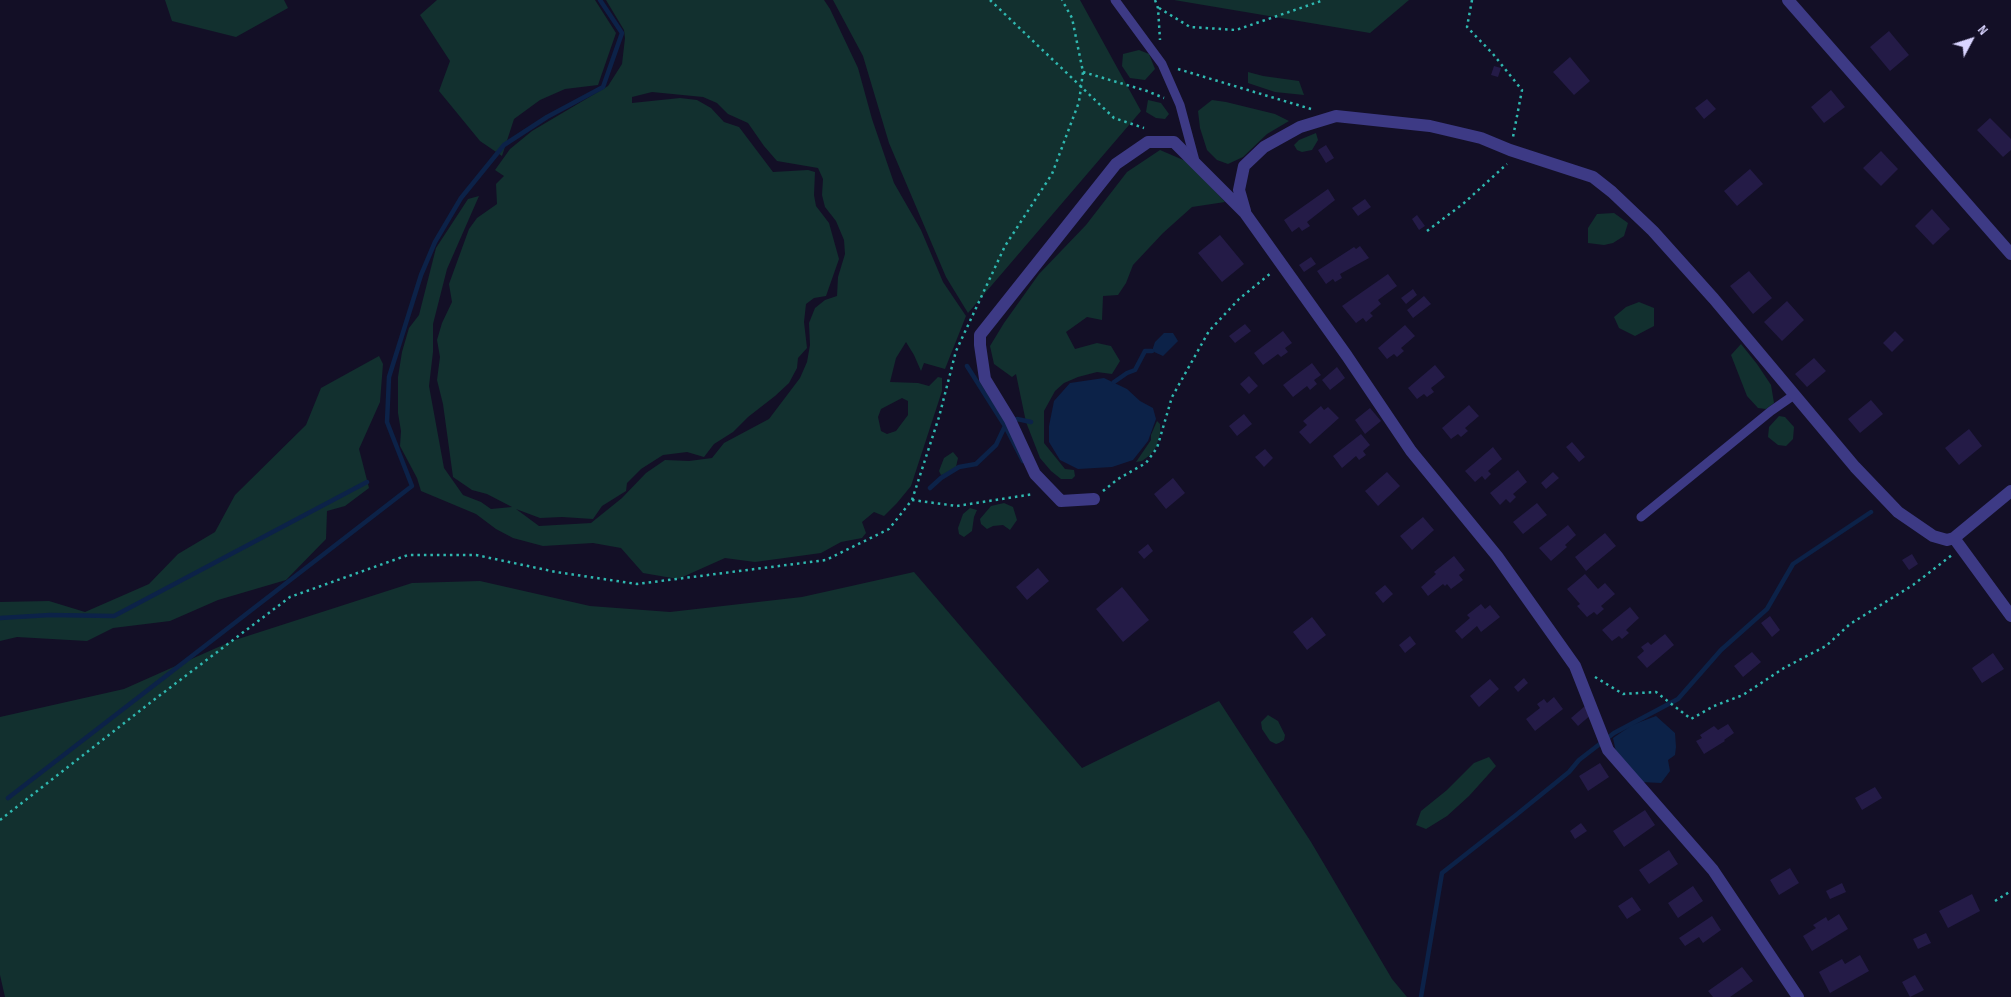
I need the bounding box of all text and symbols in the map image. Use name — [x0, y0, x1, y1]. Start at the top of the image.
north arrow — [1946, 15, 1996, 65]
text: N — [1974, 22, 1992, 38]

